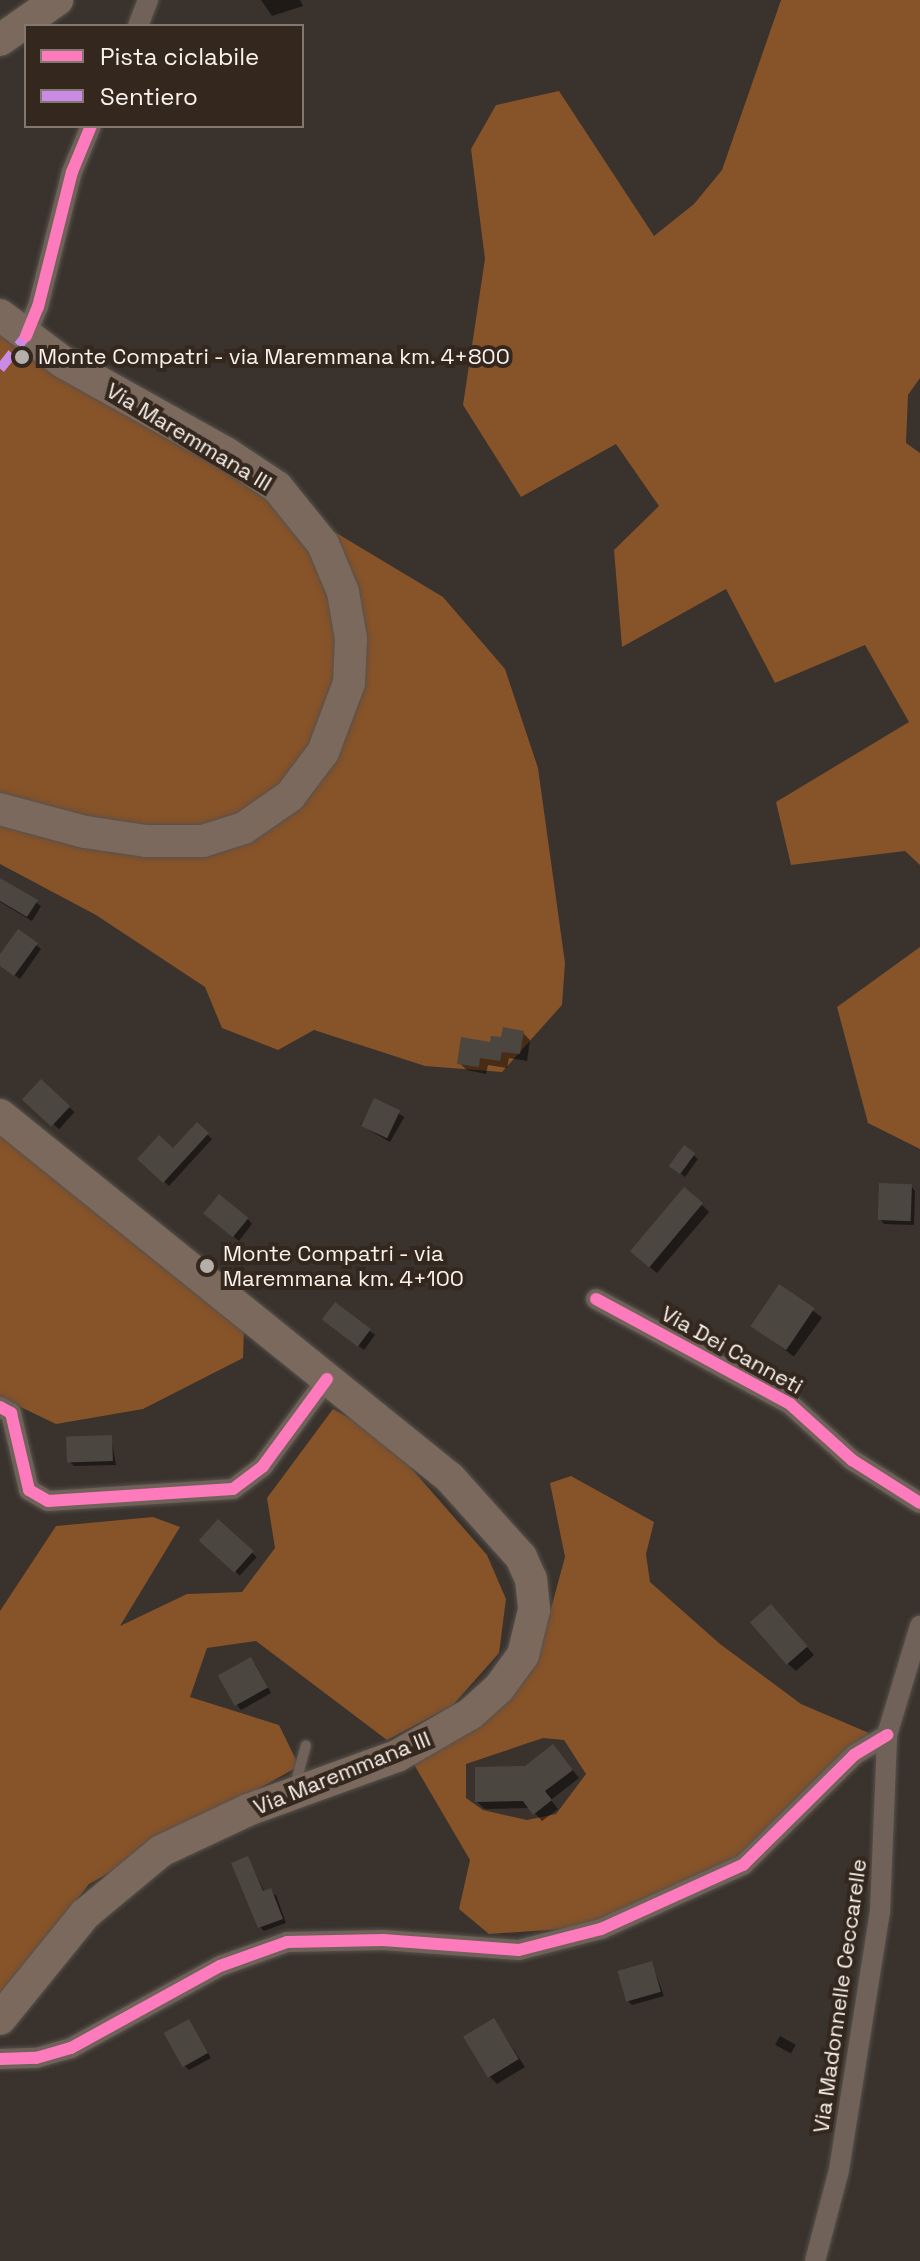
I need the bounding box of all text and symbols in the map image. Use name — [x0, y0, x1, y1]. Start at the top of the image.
legend — [24, 24, 304, 128]
text: Pista ciclabile — [100, 41, 259, 72]
text: Sentiero — [100, 81, 198, 112]
place label: Monte Compatri - via Maremmana km. 4+800 — [38, 344, 512, 370]
marker: Monte Compatri - via Maremmana km. 4+800 — [13, 348, 31, 366]
street label: Via Maremmana III — [102, 377, 276, 497]
place label: Monte Compatri - via Maremmana km. 4+100 — [223, 1240, 465, 1292]
marker: Monte Compatri - via Maremmana km. 4+100 — [198, 1257, 216, 1275]
street label: Via Dei Canneti — [657, 1300, 807, 1400]
street label: Via Maremmana III — [250, 1725, 434, 1821]
street label: Via Madonnelle Ceccarelle — [808, 1857, 872, 2135]

